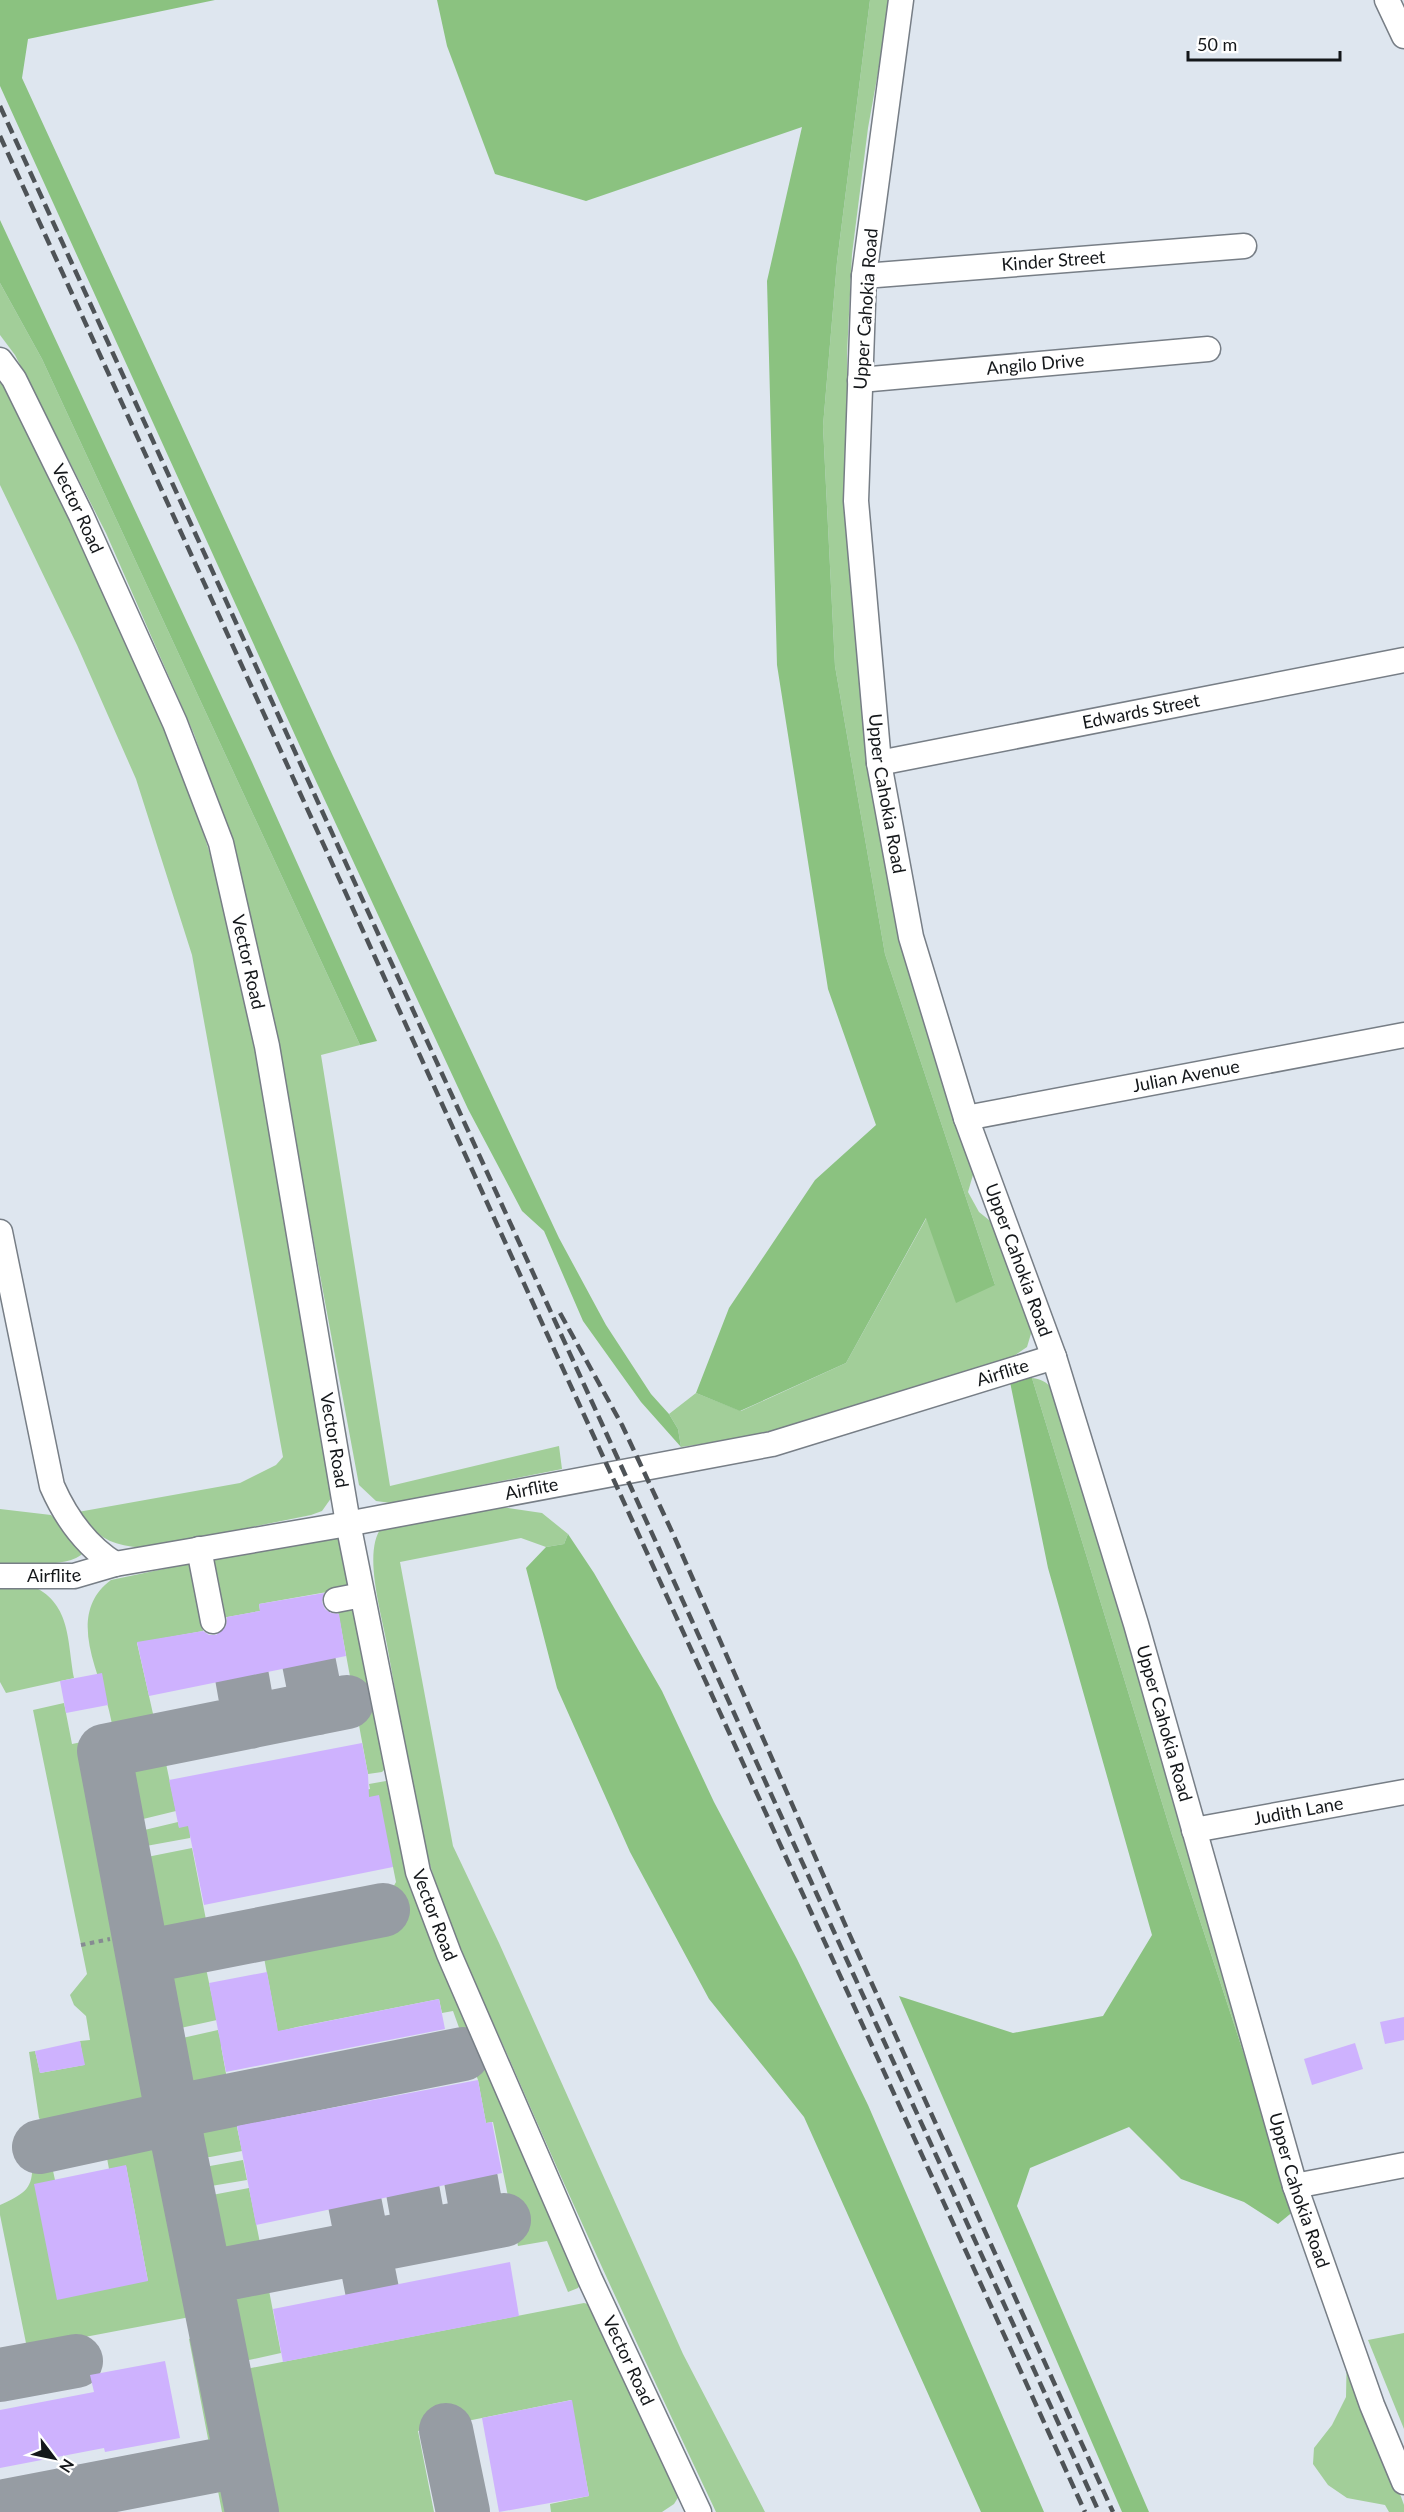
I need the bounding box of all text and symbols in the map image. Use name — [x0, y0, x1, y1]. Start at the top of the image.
scale bar — [1188, 24, 1340, 62]
text: 50 m — [1197, 33, 1237, 55]
street label: Upper Cahokia Road — [848, 228, 882, 390]
street label: Kinder Street — [1001, 245, 1107, 275]
street label: Angilo Drive — [985, 348, 1085, 379]
street label: Vector Road — [48, 460, 109, 556]
street label: Edwards Street — [1080, 688, 1202, 733]
street label: Upper Cahokia Road — [865, 713, 911, 875]
street label: Vector Road — [228, 912, 270, 1011]
street label: Julian Avenue — [1130, 1054, 1241, 1096]
street label: Upper Cahokia Road — [981, 1180, 1057, 1339]
street label: Airflite — [973, 1353, 1031, 1390]
street label: Vector Road — [316, 1391, 354, 1489]
street label: Airflite — [503, 1472, 560, 1504]
street label: Airflite — [27, 1563, 83, 1586]
street label: Upper Cahokia Road — [1132, 1642, 1198, 1804]
street label: Judith Lane — [1252, 1791, 1345, 1829]
street label: Vector Road — [408, 1866, 463, 1964]
street label: Upper Cahokia Road — [1265, 2110, 1335, 2271]
street label: Vector Road — [599, 2312, 659, 2409]
north arrow — [24, 2428, 84, 2488]
text: N — [56, 2456, 78, 2476]

